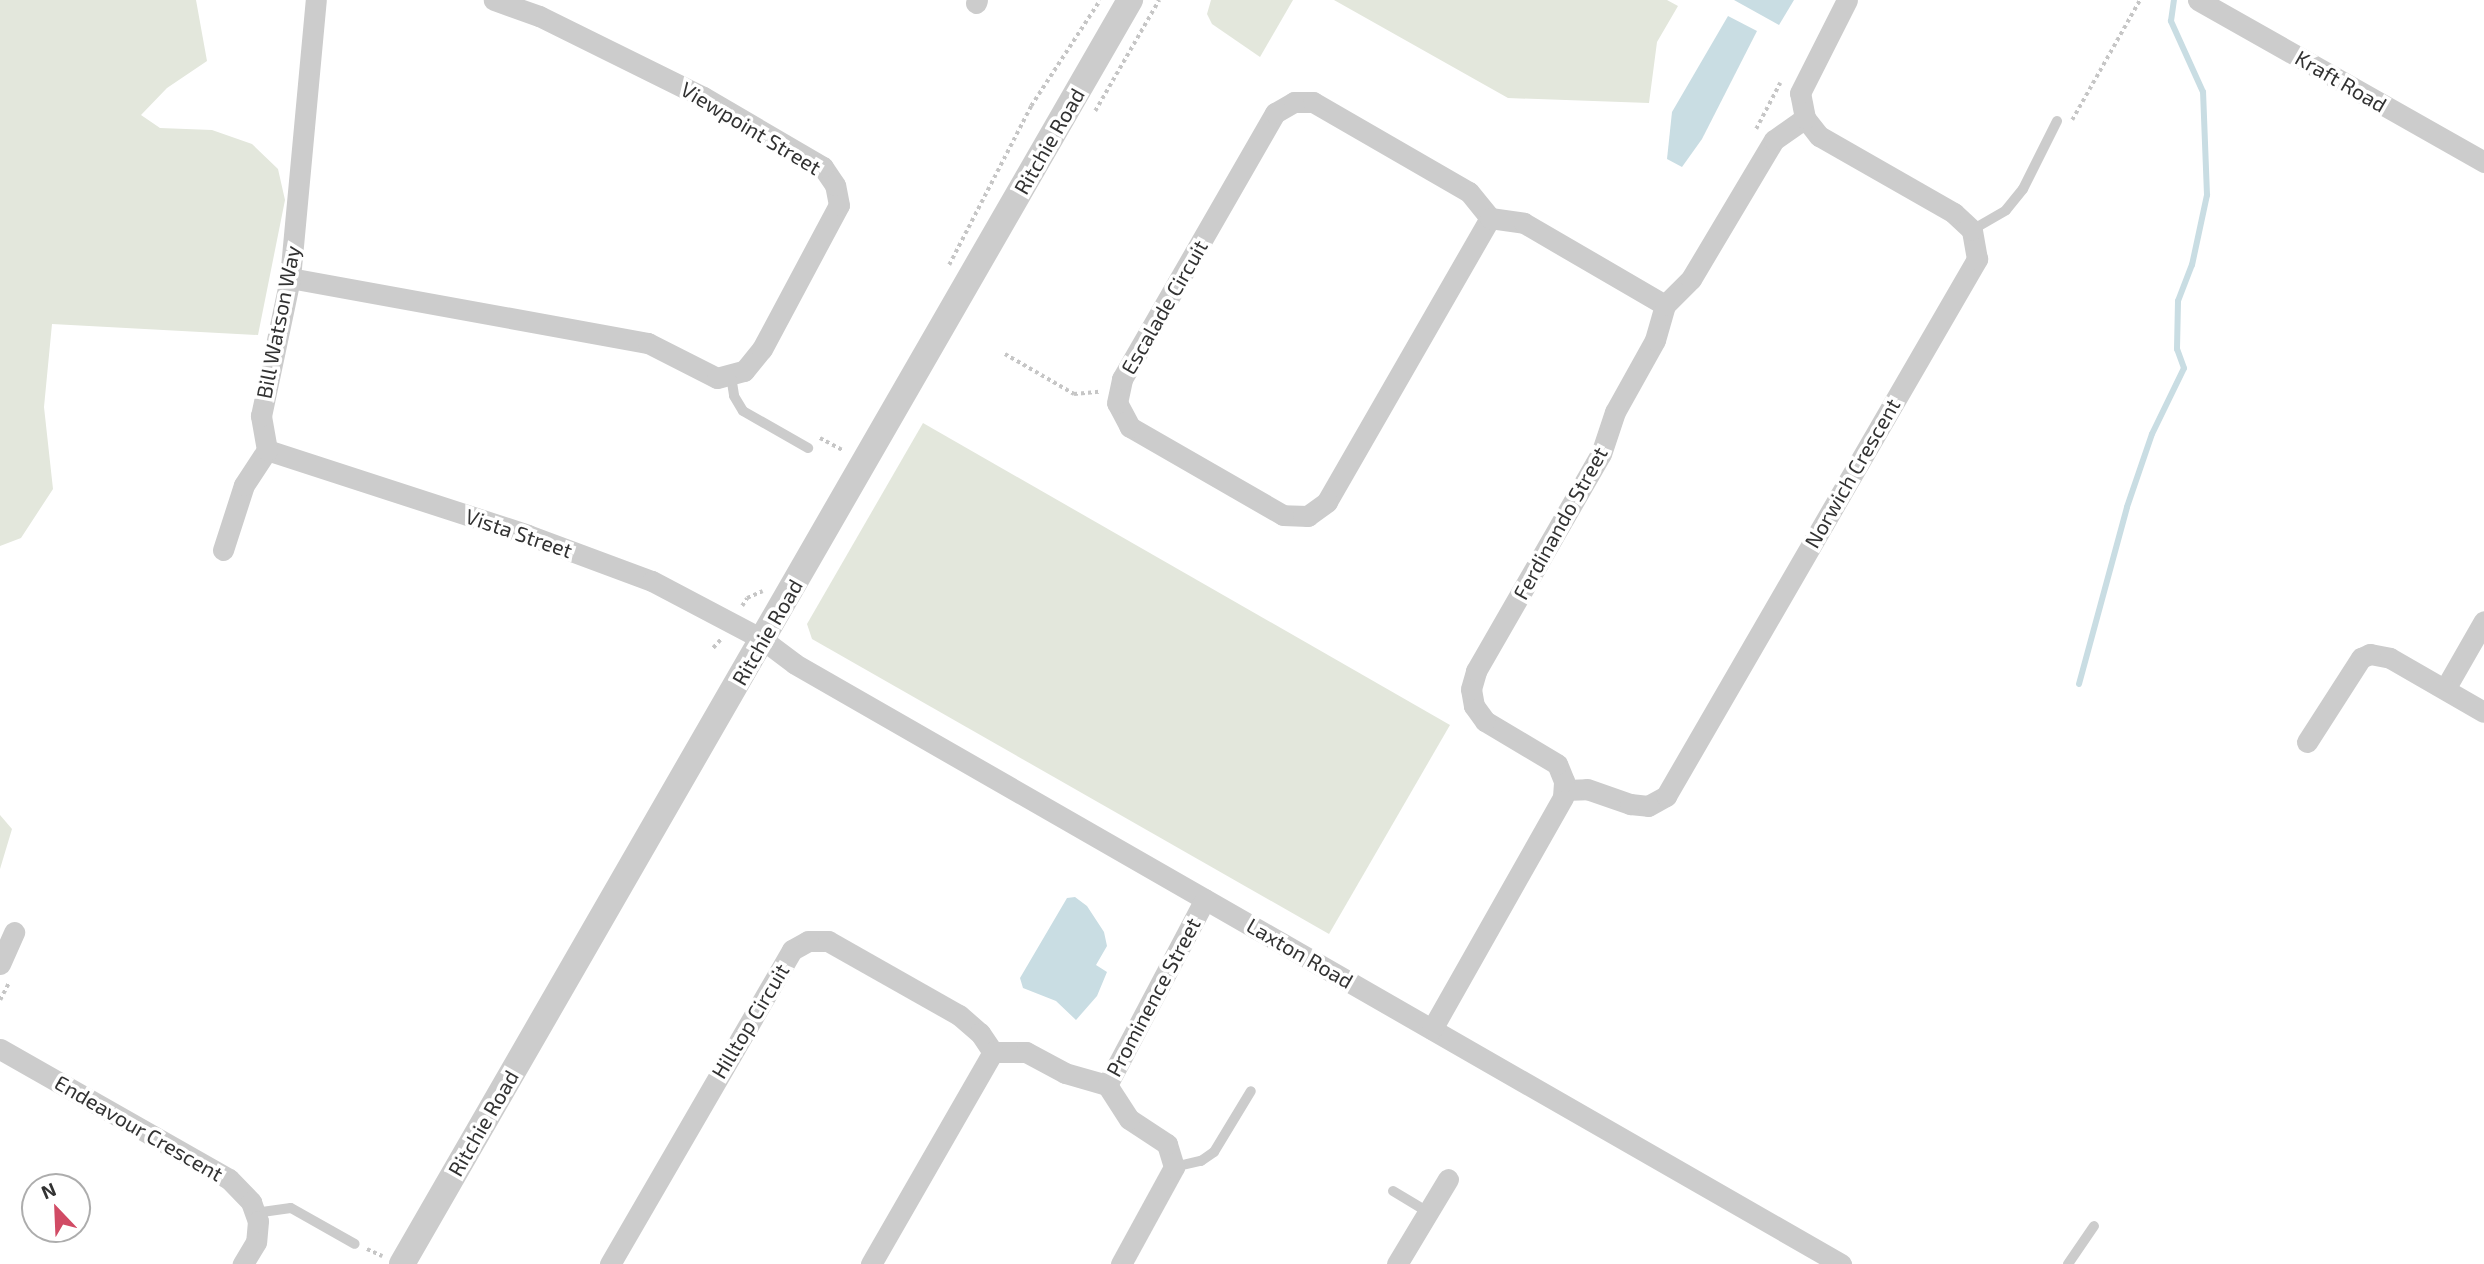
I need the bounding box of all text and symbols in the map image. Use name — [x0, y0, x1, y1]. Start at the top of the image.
street label: Kraft Road — [2291, 45, 2391, 117]
street label: Viewpoint Street — [676, 76, 826, 180]
street label: Ritchie Road — [1009, 84, 1089, 198]
street label: Escalade Circuit — [1115, 235, 1213, 379]
street label: Bill Watson Way — [251, 243, 305, 401]
street label: Norwich Crescent — [1799, 394, 1905, 552]
street label: Ferdinando Street — [1508, 442, 1612, 604]
street label: Vista Street — [462, 503, 576, 563]
street label: Ritchie Road — [727, 575, 807, 689]
street label: Laxton Road — [1242, 912, 1358, 994]
street label: Prominence Street — [1101, 913, 1205, 1081]
street label: Hilltop Circuit — [706, 959, 794, 1083]
street label: Ritchie Road — [443, 1066, 523, 1180]
street label: Endeavour Crescent — [50, 1069, 228, 1187]
north arrow — [21, 1173, 91, 1243]
text: N — [38, 1177, 59, 1203]

